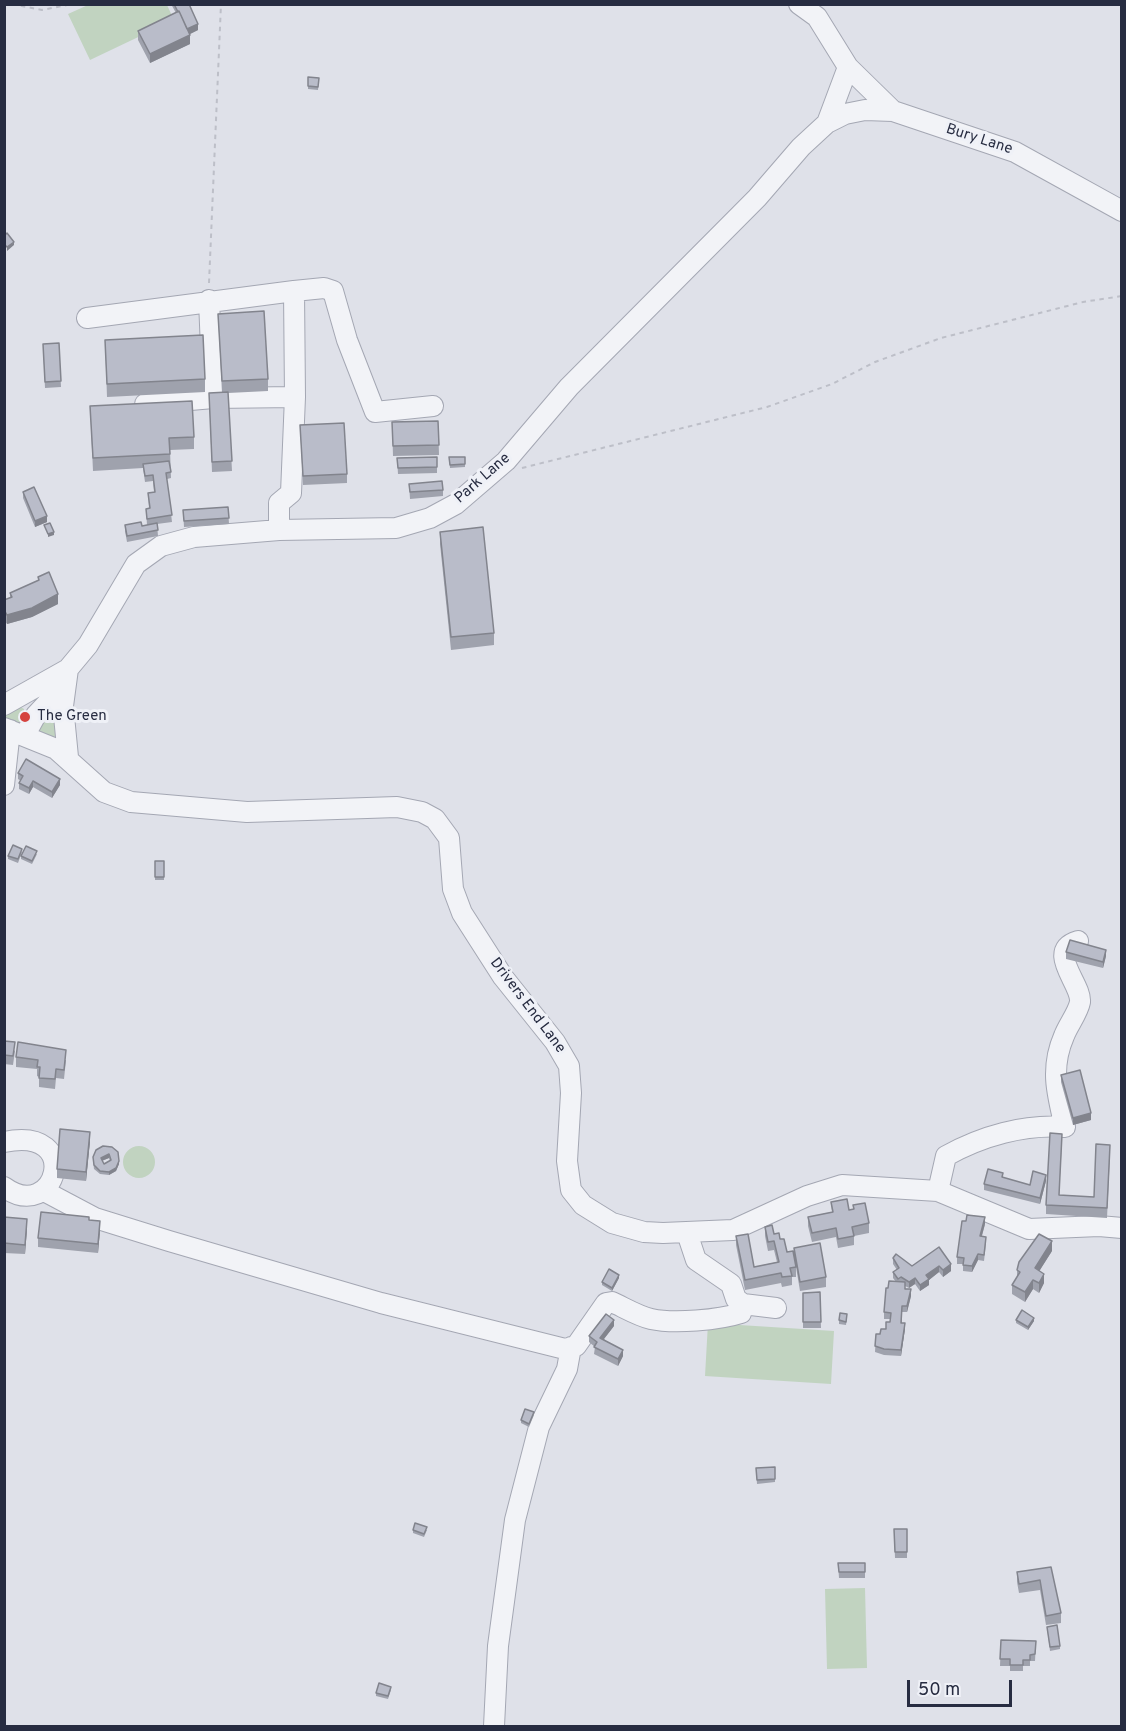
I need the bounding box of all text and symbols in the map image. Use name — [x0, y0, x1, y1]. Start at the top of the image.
street label: Bury Lane — [943, 121, 1015, 159]
street label: Park Lane — [452, 450, 514, 508]
place label: The Green — [37, 708, 107, 726]
marker: The Green — [18, 710, 32, 724]
street label: Drivers End Lane — [485, 955, 569, 1057]
scale bar — [910, 1668, 1015, 1706]
text: 50 m — [918, 1679, 960, 1702]

